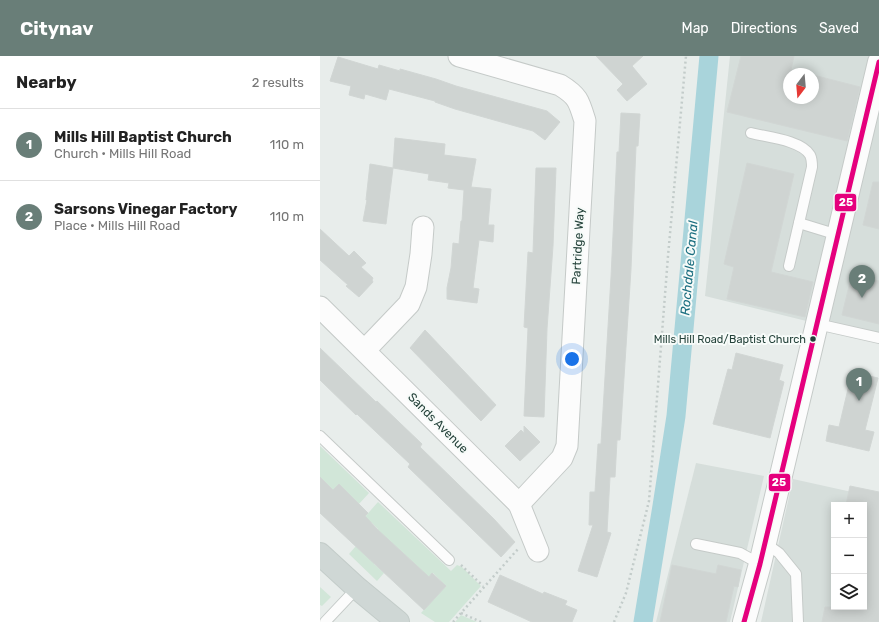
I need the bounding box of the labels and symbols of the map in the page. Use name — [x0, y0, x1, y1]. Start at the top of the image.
north arrow — [783, 68, 819, 104]
line badge: 25 — [834, 193, 857, 212]
text: 25 — [839, 196, 853, 209]
street label: Partridge Way — [569, 207, 587, 285]
water label: Rochdale Canal — [677, 219, 701, 316]
pin: 2 — [849, 265, 875, 298]
place label: Mills Hill Road/Baptist Church — [654, 333, 806, 346]
marker: Mills Hill Road/Baptist Church — [808, 334, 818, 344]
your location — [562, 349, 582, 369]
pin: 1 — [846, 368, 872, 401]
street label: Sands Avenue — [405, 390, 471, 456]
line badge: 25 — [768, 473, 791, 492]
text: 25 — [772, 476, 786, 489]

